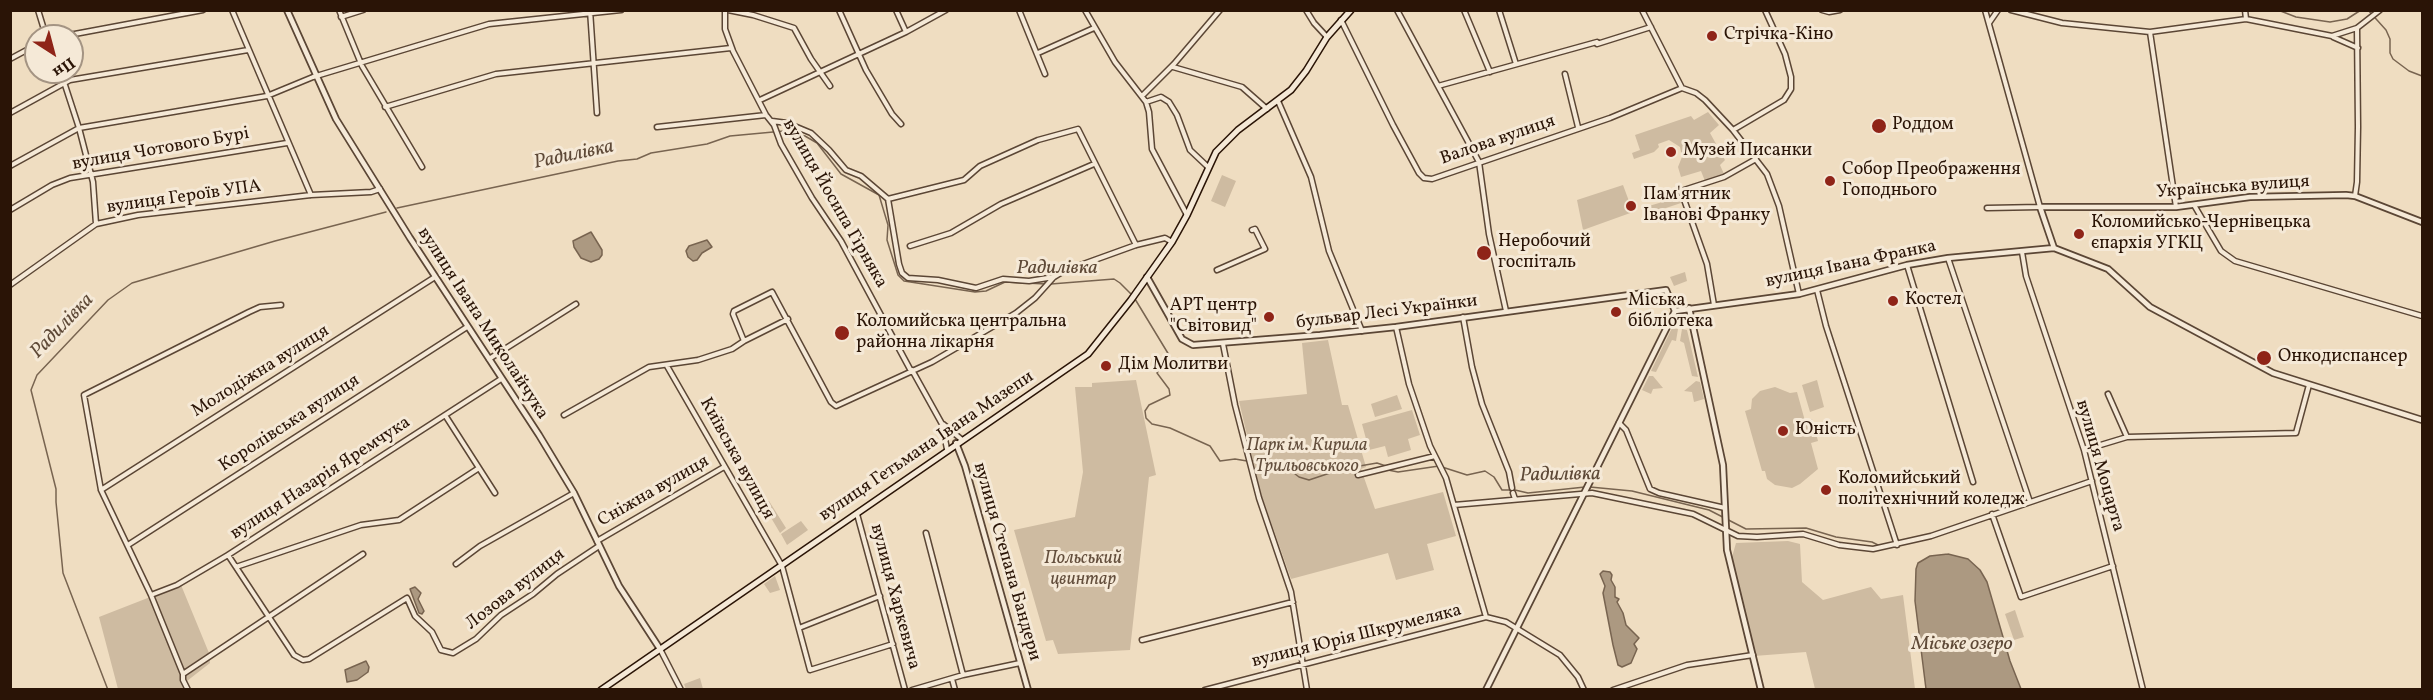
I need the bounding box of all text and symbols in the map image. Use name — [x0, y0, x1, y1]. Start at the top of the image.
north arrow — [24, 24, 84, 84]
place label: Стрічка-Кіно — [1724, 25, 1833, 47]
marker: Стрічка-Кіно — [1705, 29, 1719, 43]
text: Пн — [48, 51, 79, 83]
street label: Валова вулиця — [1438, 111, 1558, 171]
place label: Роддом — [1892, 115, 1954, 137]
street label: вулиця Йосипа Гірняка — [777, 116, 891, 292]
marker: Роддом — [1870, 117, 1888, 135]
street label: вулиця Чотового Бурі — [71, 124, 251, 176]
water label: Радилівка — [532, 136, 616, 176]
place label: Музей Писанки — [1683, 141, 1812, 163]
marker: Музей Писанки — [1664, 145, 1678, 159]
place label: Собор Преображення Гоподнього — [1842, 160, 2021, 202]
street label: Українська вулиця — [2156, 172, 2310, 204]
marker: Собор Преображення Гоподнього — [1823, 174, 1837, 188]
street label: вулиця Героїв УПА — [105, 176, 263, 220]
place label: Пам'ятник Іванові Франку — [1643, 185, 1770, 228]
marker: Пам'ятник Іванові Франку — [1624, 199, 1638, 213]
place label: Коломийсько-Чернівецька єпархія УГКЦ — [2091, 213, 2311, 256]
street label: вулиця Івана Миколайчука — [412, 224, 552, 424]
marker: Коломийсько-Чернівецька єпархія УГКЦ — [2072, 227, 2086, 241]
place label: Неробочий госпіталь — [1498, 232, 1591, 274]
street label: вулиця Івана Франка — [1764, 236, 1938, 294]
marker: Неробочий госпіталь — [1475, 244, 1493, 262]
water label: Радилівка — [1016, 257, 1098, 281]
water label: Радилівка — [26, 289, 100, 365]
place label: Костел — [1905, 290, 1962, 312]
street label: бульвар Лесі Українки — [1295, 291, 1479, 335]
place label: Міська бібліотека — [1628, 291, 1713, 334]
marker: Костел — [1886, 294, 1900, 308]
place label: АРТ центр "Світовид" — [1170, 296, 1257, 338]
marker: Міська бібліотека — [1609, 305, 1623, 319]
marker: АРТ центр "Світовид" — [1262, 310, 1276, 324]
place label: Коломийська центральна районна лікарня — [856, 312, 1067, 354]
street label: Молодіжна вулиця — [188, 321, 334, 423]
marker: Коломийська центральна районна лікарня — [833, 324, 851, 342]
place label: Онкодиспансер — [2278, 347, 2408, 369]
marker: Онкодиспансер — [2255, 349, 2273, 367]
place label: Дім Молитви — [1118, 355, 1228, 377]
marker: Дім Молитви — [1099, 359, 1113, 373]
street label: вулиця Гетьмана Івана Мазепи — [816, 367, 1038, 527]
street label: Королівська вулиця — [216, 371, 364, 477]
street label: Київська вулиця — [694, 394, 778, 524]
street label: вулиця Моцарта — [2070, 398, 2128, 534]
street label: вулиця Назарія Яремчука — [227, 413, 415, 545]
place label: Юність — [1795, 420, 1856, 442]
marker: Юність — [1776, 424, 1790, 438]
park label: Парк ім. Кирила Трильовського — [1246, 436, 1368, 478]
street label: Сніжна вулиця — [595, 451, 713, 533]
street label: вулиця Степана Бандери — [967, 460, 1045, 664]
water label: Радилівка — [1519, 463, 1601, 489]
place label: Коломийський політехнічний коледж — [1838, 469, 2025, 512]
marker: Коломийський політехнічний коледж — [1819, 483, 1833, 497]
street label: вулиця Харкевича — [864, 522, 924, 672]
street label: Лозова вулиця — [462, 545, 570, 635]
park label: Польський цвинтар — [1044, 549, 1122, 592]
street label: вулиця Юрія Шкрумеляка — [1250, 600, 1464, 674]
water label: Міське озеро — [1911, 633, 2013, 657]

